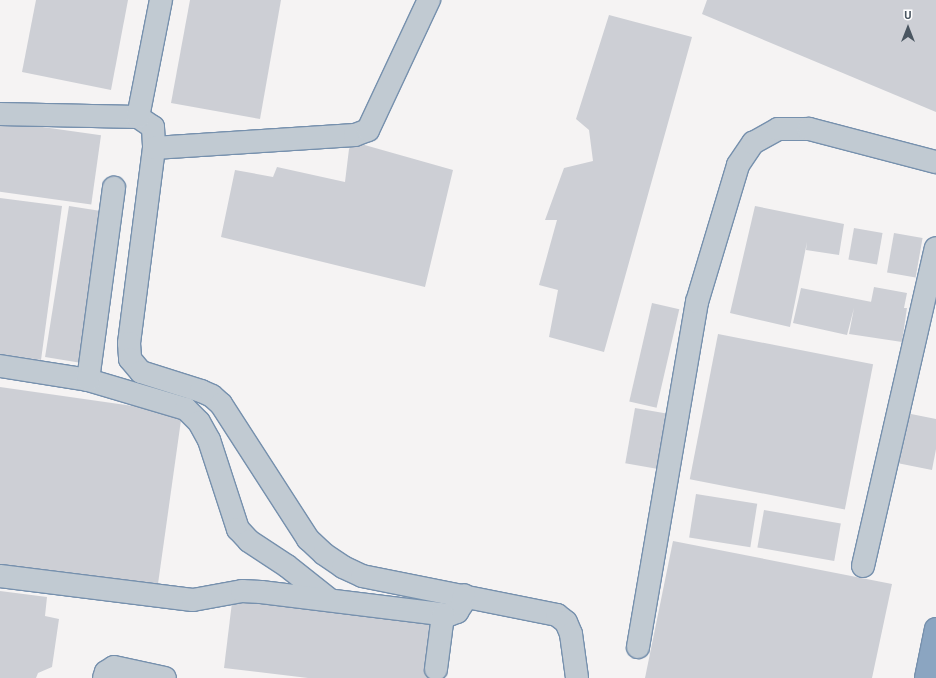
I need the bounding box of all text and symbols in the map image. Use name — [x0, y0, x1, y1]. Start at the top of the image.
north arrow — [888, 8, 928, 48]
text: U — [904, 9, 912, 22]

